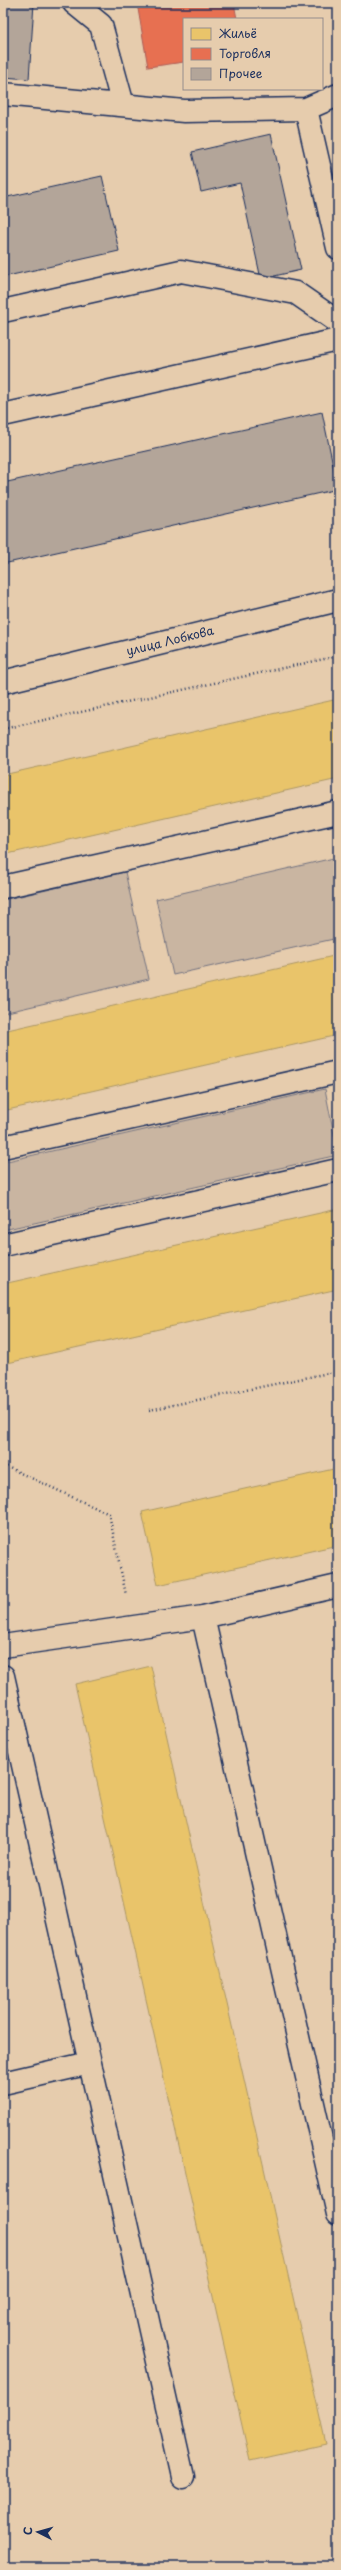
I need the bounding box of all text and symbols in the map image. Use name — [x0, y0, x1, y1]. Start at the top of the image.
legend — [183, 18, 323, 90]
text: Жильё — [218, 24, 257, 42]
text: Торговля — [219, 44, 271, 62]
text: Прочее — [219, 64, 263, 82]
street label: улица Лобкова — [124, 621, 216, 660]
north arrow — [18, 2512, 58, 2552]
text: С — [19, 2526, 36, 2536]

